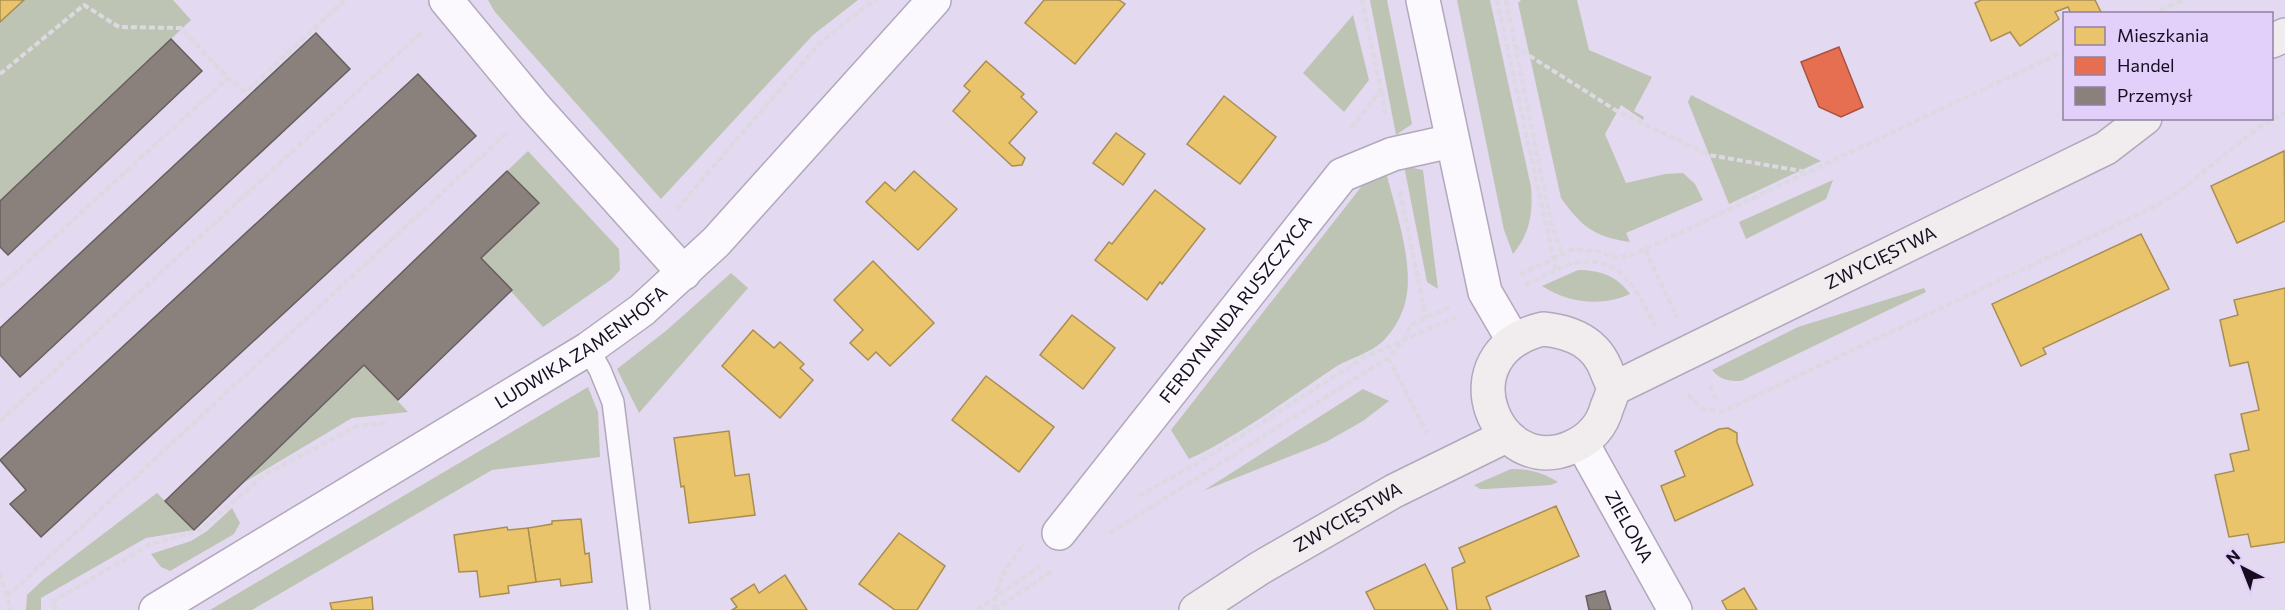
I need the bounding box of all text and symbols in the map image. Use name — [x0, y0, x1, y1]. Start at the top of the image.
legend — [2063, 12, 2273, 120]
text: Mieszkania — [2117, 24, 2209, 46]
text: Handel — [2117, 54, 2175, 76]
text: Przemysł — [2117, 84, 2193, 106]
street label: FERDYNANDA RUSZCZYCA — [1154, 211, 1316, 407]
street label: ZWYCIĘSTWA — [1821, 221, 1939, 294]
street label: LUDWIKA ZAMENHOFA — [491, 280, 671, 413]
street label: ZWYCIĘSTWA — [1290, 477, 1405, 556]
street label: ZIELONA — [1601, 487, 1658, 566]
north arrow — [2213, 538, 2273, 598]
text: N — [2222, 545, 2243, 568]

